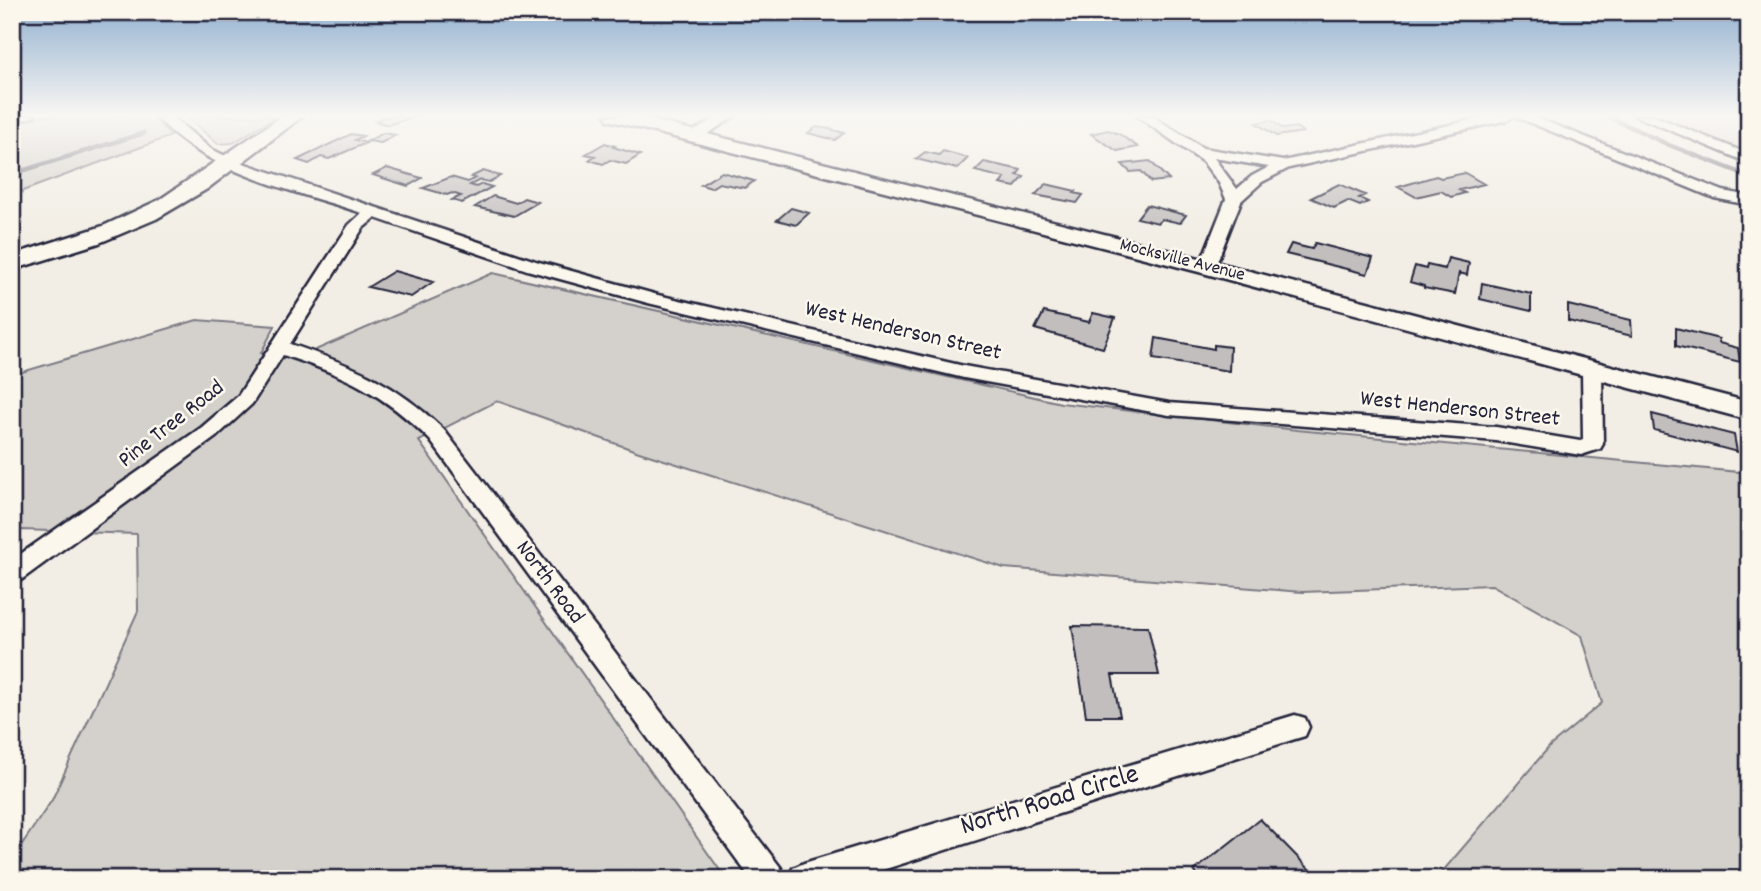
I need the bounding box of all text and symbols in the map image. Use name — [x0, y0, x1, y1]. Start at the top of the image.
street label: Mocksville Avenue — [1117, 232, 1247, 290]
street label: West Henderson Street — [802, 293, 1004, 371]
street label: Pine Tree Road — [112, 373, 232, 477]
street label: West Henderson Street — [1359, 383, 1561, 437]
street label: North Road — [507, 534, 591, 632]
street label: North Road Circle — [956, 756, 1144, 848]

